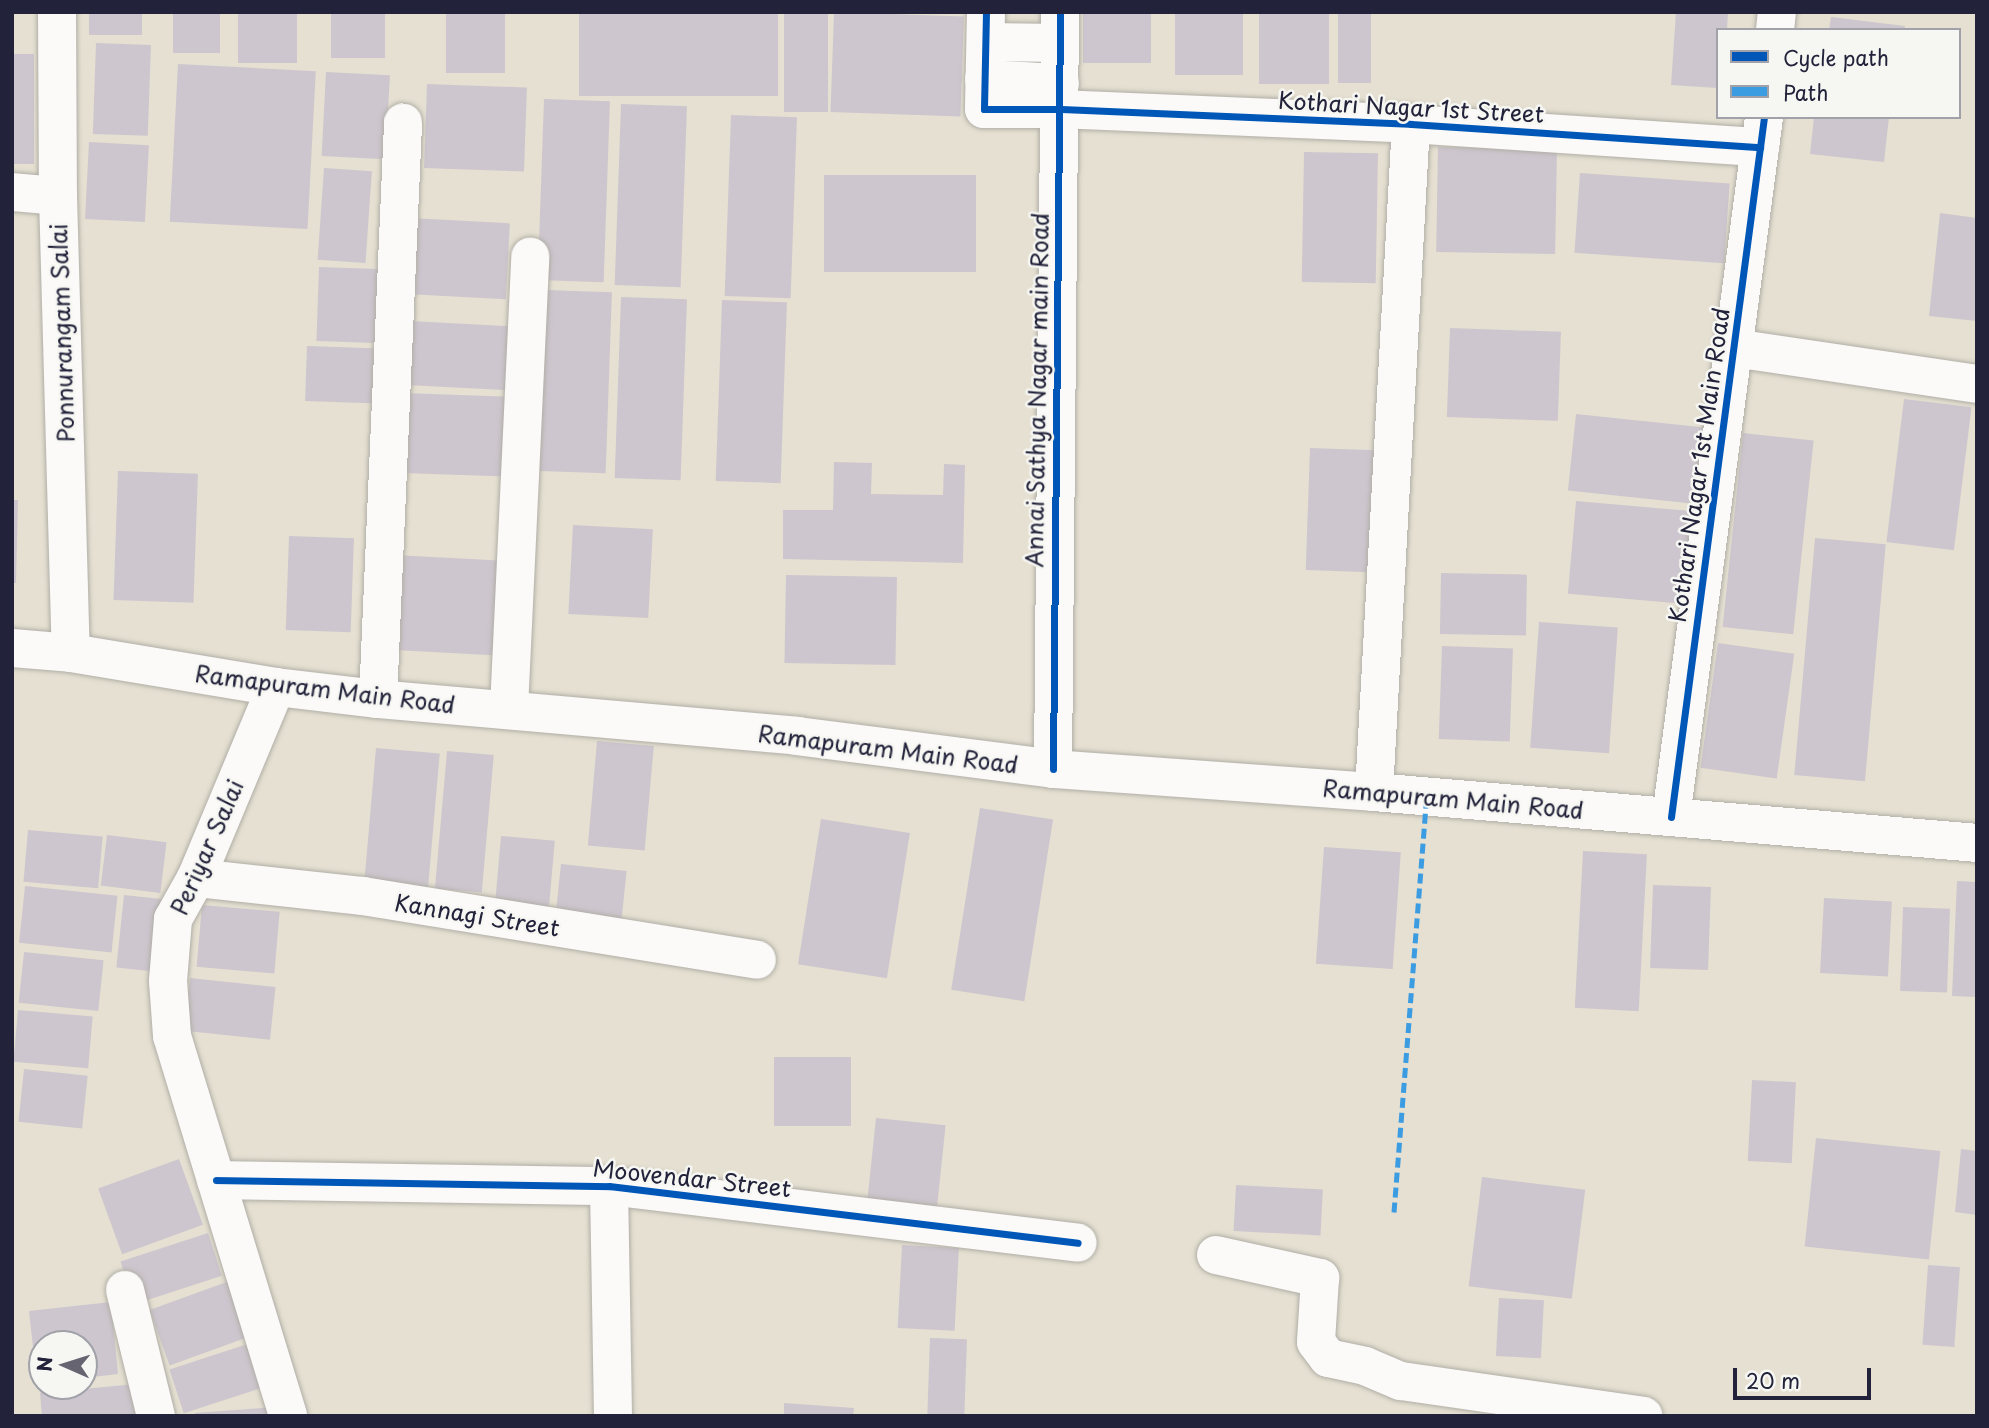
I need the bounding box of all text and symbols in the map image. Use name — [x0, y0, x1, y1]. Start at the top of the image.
legend — [1716, 28, 1961, 119]
text: Cycle path — [1783, 41, 1889, 73]
text: Path — [1783, 76, 1828, 108]
street label: Kothari Nagar 1st Street — [1273, 86, 1549, 128]
street label: Annai Sathya Nagar main Road — [1020, 212, 1054, 568]
street label: Ponnurangam Salai — [44, 223, 80, 443]
street label: Kothari Nagar 1st Main Road — [1663, 302, 1735, 628]
street label: Ramapuram Main Road — [193, 659, 457, 719]
street label: Ramapuram Main Road — [756, 719, 1020, 779]
street label: Ramapuram Main Road — [1321, 774, 1585, 824]
street label: Periyar Salai — [165, 776, 249, 918]
street label: Kannagi Street — [392, 888, 562, 942]
street label: Moovendar Street — [592, 1154, 792, 1202]
north arrow — [28, 1330, 98, 1400]
scale bar — [1737, 1354, 1875, 1398]
text: N — [30, 1356, 58, 1372]
text: 20 m — [1746, 1364, 1800, 1396]

